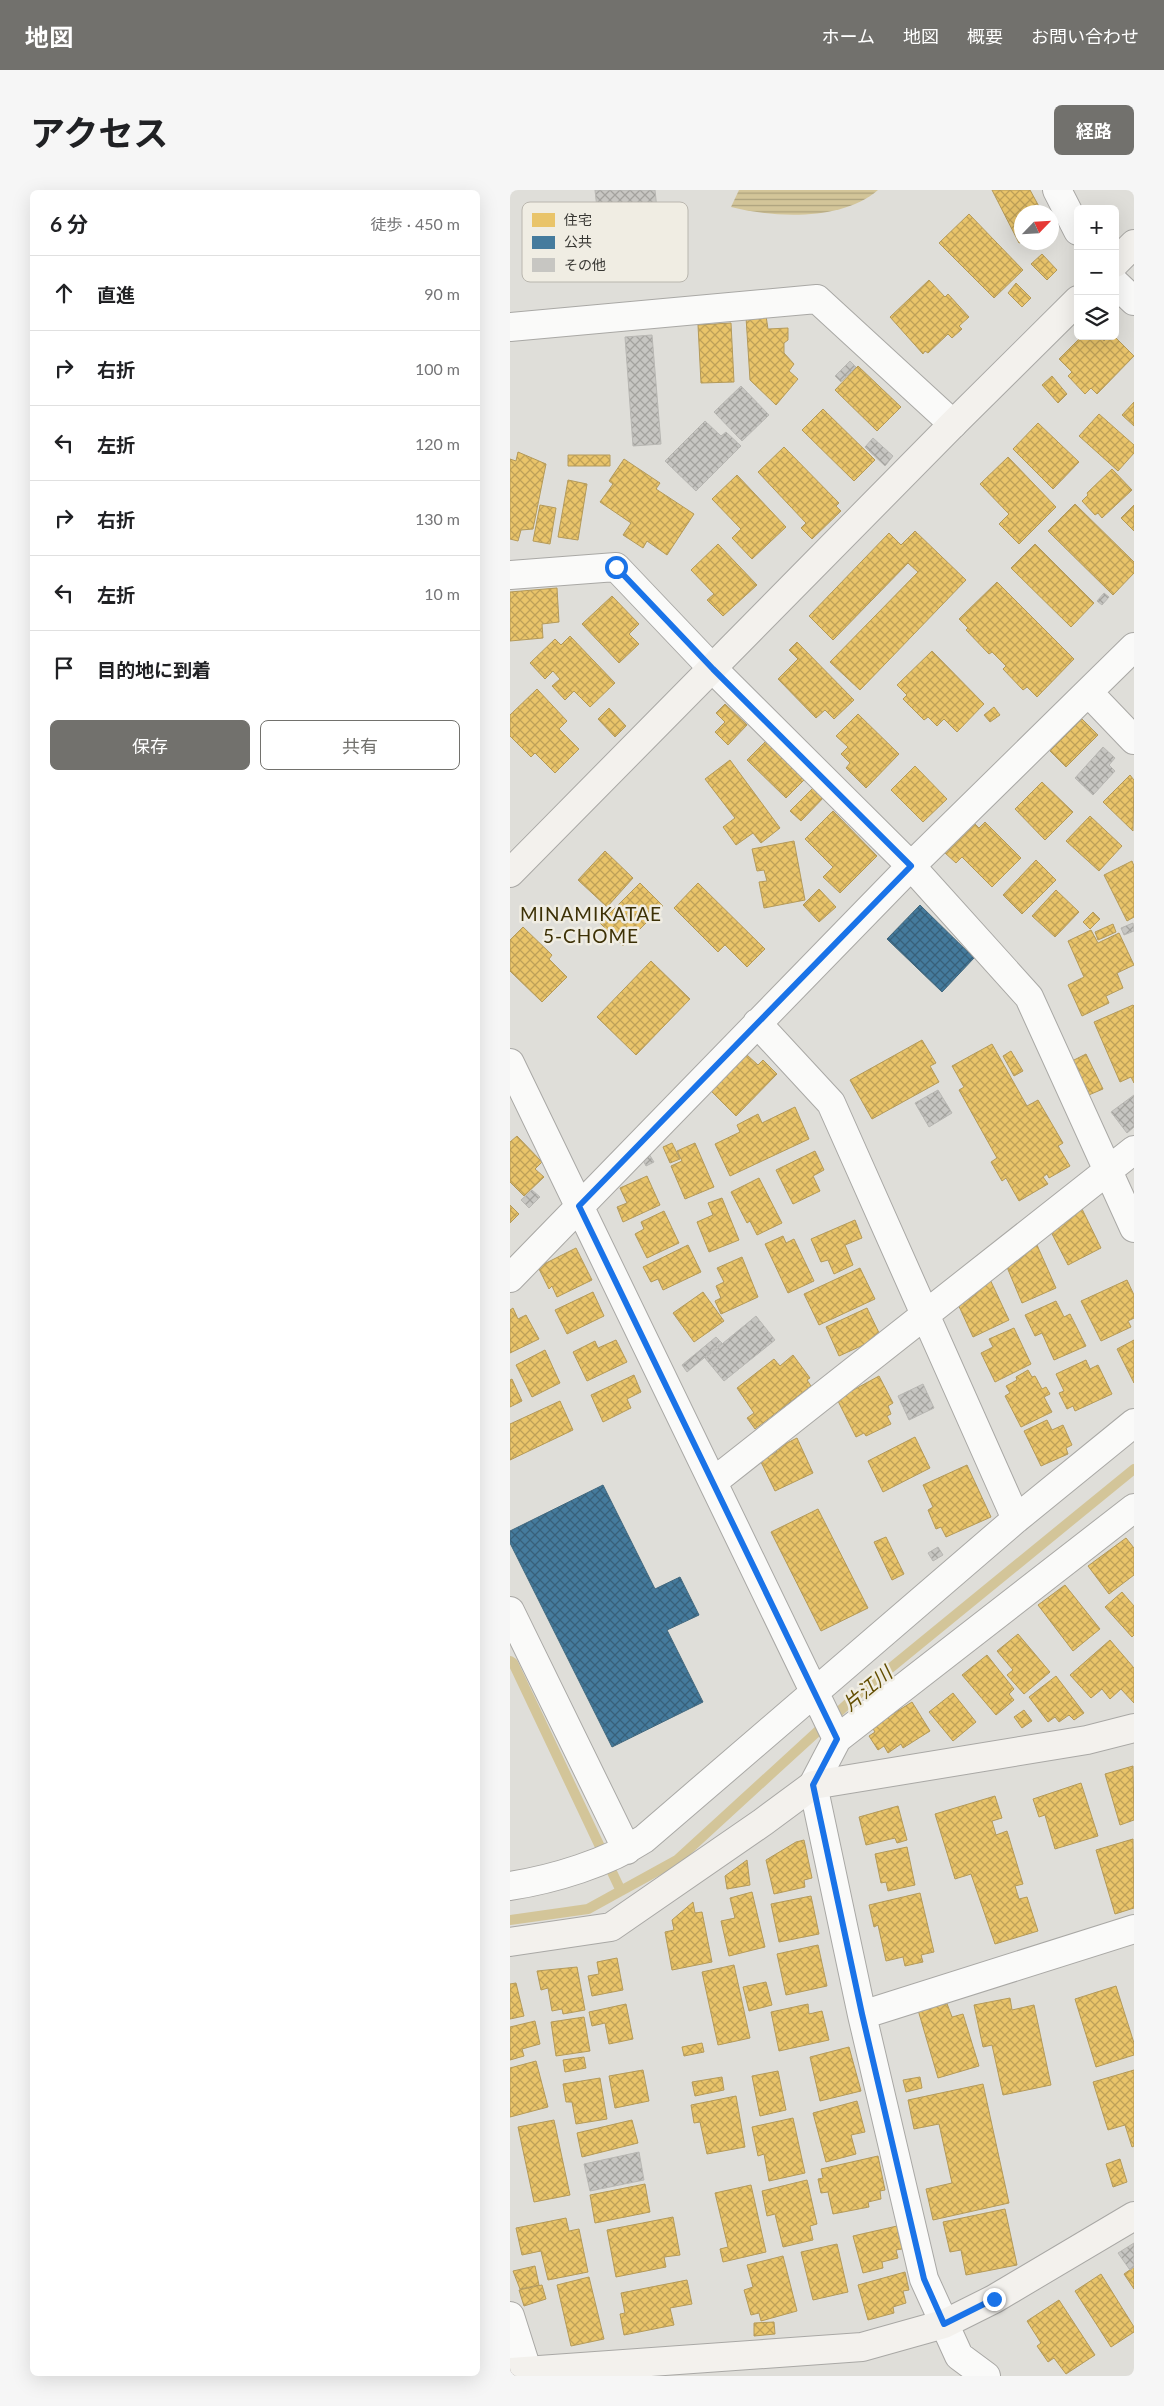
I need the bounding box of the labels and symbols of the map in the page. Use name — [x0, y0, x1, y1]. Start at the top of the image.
legend — [522, 202, 688, 282]
north arrow — [1014, 205, 1059, 250]
text: 住宅 — [564, 211, 592, 228]
text: 公共 — [564, 233, 592, 250]
text: その他 — [564, 256, 606, 273]
route start — [605, 556, 628, 579]
district label: MINAMIKATAE 5-CHOME — [520, 902, 662, 947]
water label: 片江川 — [838, 1660, 898, 1715]
route end — [983, 2288, 1006, 2311]

